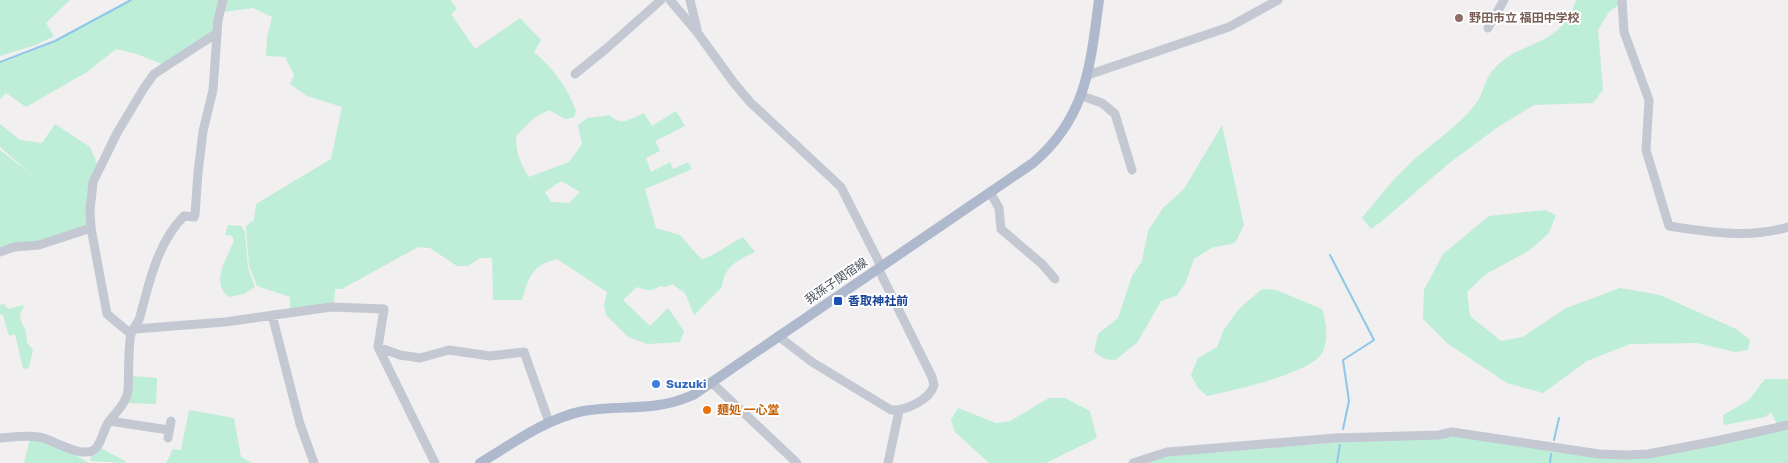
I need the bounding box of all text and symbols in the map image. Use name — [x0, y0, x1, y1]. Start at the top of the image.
place label: 野田市立 福田中学校 — [1469, 11, 1580, 25]
marker: 野田市立 福田中学校 — [1453, 12, 1465, 24]
street label: 我孫子関宿線 — [802, 255, 870, 307]
place label: 香取神社前 — [848, 294, 908, 308]
marker: 香取神社前 — [832, 295, 844, 307]
place label: Suzuki — [666, 377, 706, 391]
marker: Suzuki — [650, 378, 662, 390]
place label: 麺処 一心堂 — [717, 403, 780, 417]
marker: 麺処 一心堂 — [701, 404, 713, 416]

